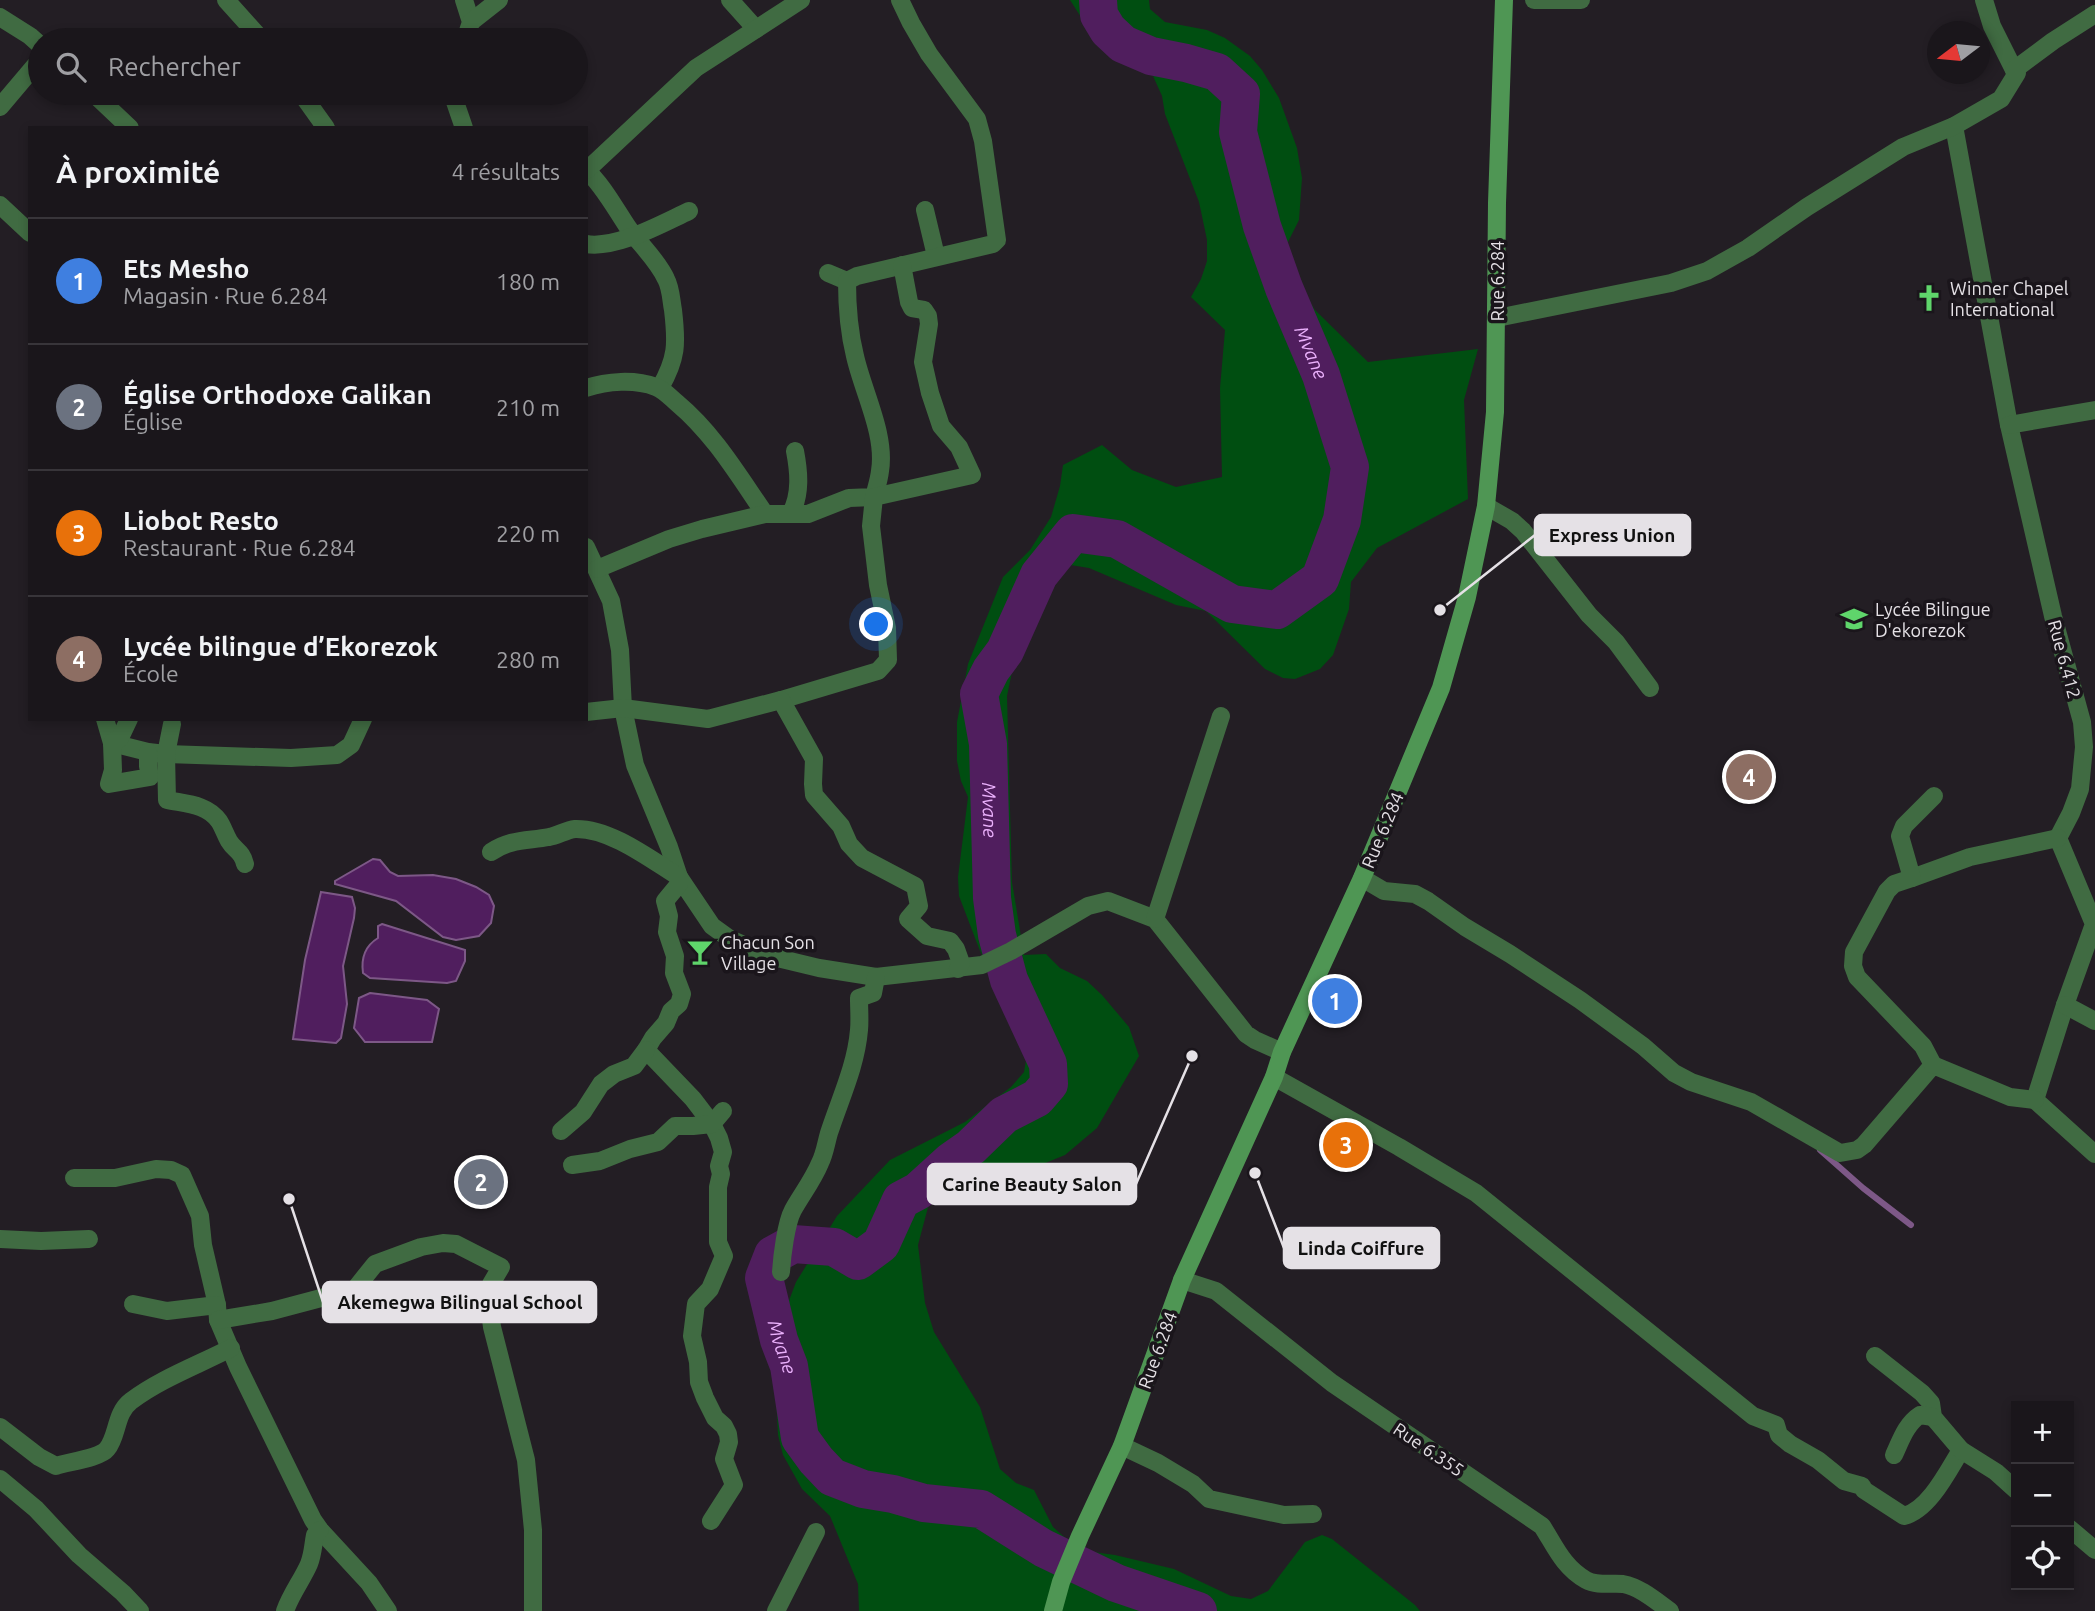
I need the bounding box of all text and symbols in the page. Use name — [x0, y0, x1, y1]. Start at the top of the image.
north arrow — [1927, 21, 1990, 84]
search box — [28, 28, 588, 105]
icon: search — [52, 48, 90, 86]
text: Rechercher — [108, 52, 241, 81]
text: À proximité — [56, 155, 220, 189]
text: 4 résultats — [451, 159, 560, 184]
street label: Rue 6.284 — [1487, 241, 1507, 321]
text: Ets Mesho — [123, 254, 249, 283]
text: 1 — [73, 269, 85, 294]
text: 180 m — [496, 269, 560, 294]
place label: Winner Chapel International — [1950, 278, 2069, 319]
text: Magasin · Rue 6.284 — [123, 283, 328, 308]
church icon: Winner Chapel International — [1914, 283, 1944, 313]
water label: Mvane — [1290, 323, 1333, 383]
text: Église Orthodoxe Galikan — [123, 380, 432, 409]
text: 2 — [73, 395, 85, 420]
text: 210 m — [496, 395, 560, 420]
text: Église — [123, 409, 183, 434]
text: Liobot Resto — [123, 506, 279, 535]
callout: Express Union — [1535, 515, 1690, 555]
text: 3 — [73, 521, 85, 546]
text: 220 m — [496, 521, 560, 546]
text: Express Union — [1549, 524, 1675, 546]
text: Restaurant · Rue 6.284 — [123, 535, 356, 560]
place label: Lycée Bilingue D'ekorezok — [1875, 599, 1991, 640]
school or university icon: Lycée Bilingue D'ekorezok — [1839, 604, 1869, 634]
your location — [859, 607, 893, 641]
street label: Rue 6.412 — [2045, 617, 2085, 701]
text: Lycée bilingue d’Ekorezok — [123, 632, 438, 661]
text: 4 — [73, 647, 85, 672]
text: 280 m — [496, 647, 560, 672]
text: École — [123, 661, 179, 686]
pin: 4 — [1726, 751, 1772, 803]
water label: Mvane — [978, 782, 1001, 838]
street label: Rue 6.284 — [1357, 789, 1407, 871]
place label: Chacun Son Village — [721, 932, 815, 973]
bar icon: Chacun Son Village — [685, 937, 715, 967]
pin: 1 — [1312, 975, 1358, 1027]
pin: 3 — [1323, 1119, 1369, 1171]
pin: 2 — [458, 1156, 504, 1208]
callout: Carine Beauty Salon — [928, 1164, 1136, 1204]
text: Carine Beauty Salon — [942, 1173, 1122, 1195]
callout: Linda Coiffure — [1284, 1228, 1439, 1268]
text: Linda Coiffure — [1297, 1237, 1425, 1259]
callout: Akemegwa Bilingual School — [323, 1282, 596, 1322]
text: Akemegwa Bilingual School — [337, 1291, 583, 1313]
street label: Rue 6.284 — [1134, 1309, 1180, 1391]
water label: Mvane — [764, 1318, 801, 1375]
map controls — [2011, 1401, 2074, 1590]
button: + — [2011, 1401, 2074, 1464]
street label: Rue 6.355 — [1390, 1418, 1468, 1480]
button: − — [2011, 1464, 2074, 1527]
button: locate — [2011, 1527, 2074, 1590]

